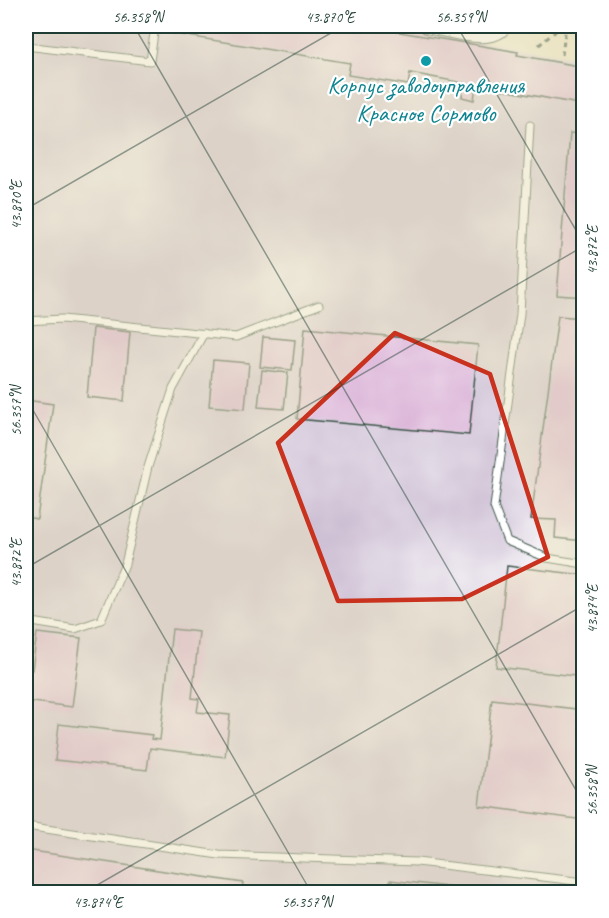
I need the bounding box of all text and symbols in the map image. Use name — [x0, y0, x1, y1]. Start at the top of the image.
text: 56.358°N — [113, 8, 166, 27]
text: 43.870°E — [306, 8, 357, 27]
text: 56.359°N — [436, 8, 489, 27]
marker: Корпус заводоуправления Красное Сормово — [419, 54, 433, 68]
place label: Корпус заводоуправления Красное Сормово — [328, 70, 526, 128]
text: 43.870°E — [7, 178, 26, 229]
text: 43.872°E — [583, 223, 602, 274]
text: 56.357°N — [7, 383, 26, 436]
text: 43.872°E — [7, 536, 26, 587]
text: 43.874°E — [583, 582, 602, 633]
text: 56.358°N — [583, 763, 602, 816]
text: 43.874°E — [74, 893, 125, 912]
text: 56.357°N — [282, 893, 335, 912]

